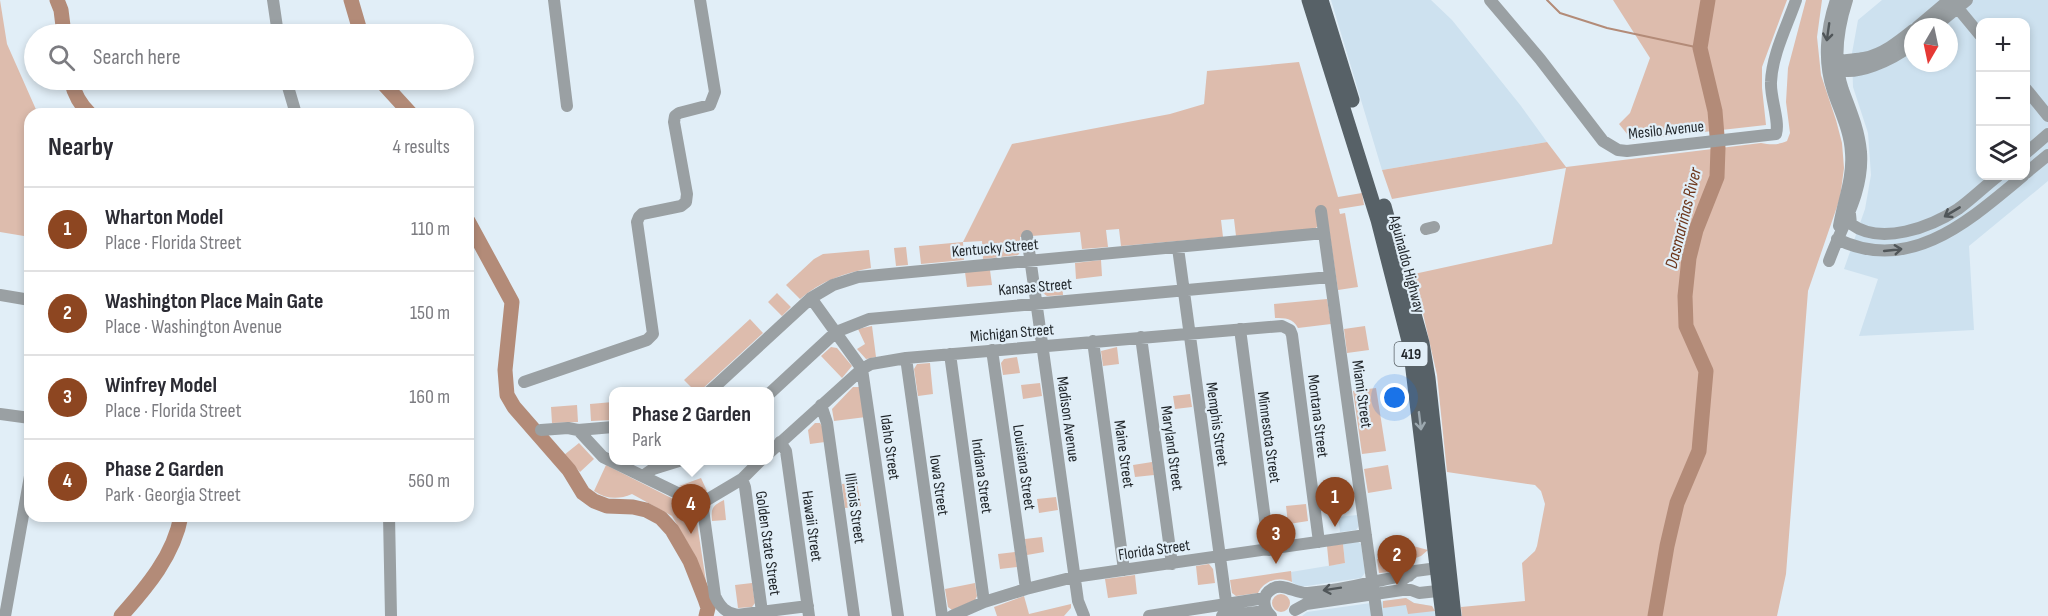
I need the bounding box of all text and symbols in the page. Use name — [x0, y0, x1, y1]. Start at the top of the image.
north arrow — [1904, 18, 1958, 72]
map controls — [1976, 18, 2030, 180]
button: + — [1976, 18, 2030, 72]
one-way arrow — [1823, 22, 1834, 42]
search box — [24, 24, 474, 90]
icon: search — [45, 41, 78, 74]
text: Search here — [93, 44, 180, 71]
button: − — [1976, 72, 2030, 126]
street label: Mesilo Avenue — [1627, 117, 1705, 144]
button: layers — [1976, 126, 2030, 180]
text: Nearby — [48, 132, 114, 163]
text: 4 results — [393, 135, 450, 159]
water label: Dasmariñas River — [1661, 165, 1706, 271]
text: Wharton Model — [105, 204, 223, 231]
one-way arrow — [1944, 206, 1961, 218]
street label: Aguinaldo Highway — [1384, 213, 1429, 315]
text: 1 — [64, 217, 71, 241]
text: 110 m — [411, 217, 450, 241]
text: Place · Florida Street — [105, 231, 242, 255]
street label: Kentucky Street — [951, 235, 1039, 262]
one-way arrow — [1882, 244, 1902, 255]
street label: Kansas Street — [997, 275, 1073, 300]
text: Washington Place Main Gate — [105, 288, 323, 315]
text: 2 — [63, 301, 72, 325]
text: 150 m — [410, 301, 450, 325]
text: Place · Washington Avenue — [105, 315, 282, 339]
street label: Michigan Street — [969, 320, 1055, 347]
road number: 419 — [1394, 342, 1428, 366]
street label: Miami Street — [1347, 359, 1376, 429]
text: Winfrey Model — [105, 372, 217, 399]
street label: Montana Street — [1303, 374, 1332, 459]
street label: Madison Avenue — [1052, 375, 1083, 463]
street label: Memphis Street — [1201, 381, 1232, 468]
your location — [1380, 383, 1409, 412]
text: 3 — [63, 385, 72, 409]
text: 160 m — [409, 385, 450, 409]
popup — [609, 387, 774, 465]
street label: Minnesota Street — [1253, 390, 1284, 484]
text: Place · Florida Street — [105, 399, 242, 423]
text: Phase 2 Garden — [632, 401, 751, 428]
street label: Maryland Street — [1156, 405, 1187, 492]
one-way arrow — [1414, 411, 1425, 430]
street label: Idaho Street — [876, 413, 904, 481]
street label: Maine Street — [1109, 419, 1138, 489]
street label: Louisiana Street — [1008, 423, 1039, 511]
text: Park — [632, 428, 661, 452]
street label: Indiana Street — [967, 438, 996, 515]
street label: Iowa Street — [925, 454, 952, 517]
text: Phase 2 Garden — [105, 456, 224, 483]
text: 4 — [63, 469, 72, 493]
text: 560 m — [408, 469, 450, 493]
street label: Illinois Street — [840, 472, 869, 545]
pin: 1 — [1316, 478, 1354, 527]
text: Park · Georgia Street — [105, 483, 241, 507]
pin: 4 — [672, 484, 710, 534]
street label: Golden State Street — [751, 490, 784, 597]
street label: Hawaii Street — [797, 490, 826, 563]
pin: 3 — [1256, 514, 1296, 564]
street label: Florida Street — [1117, 536, 1191, 565]
pin: 2 — [1378, 536, 1416, 585]
one-way arrow — [1322, 584, 1342, 595]

